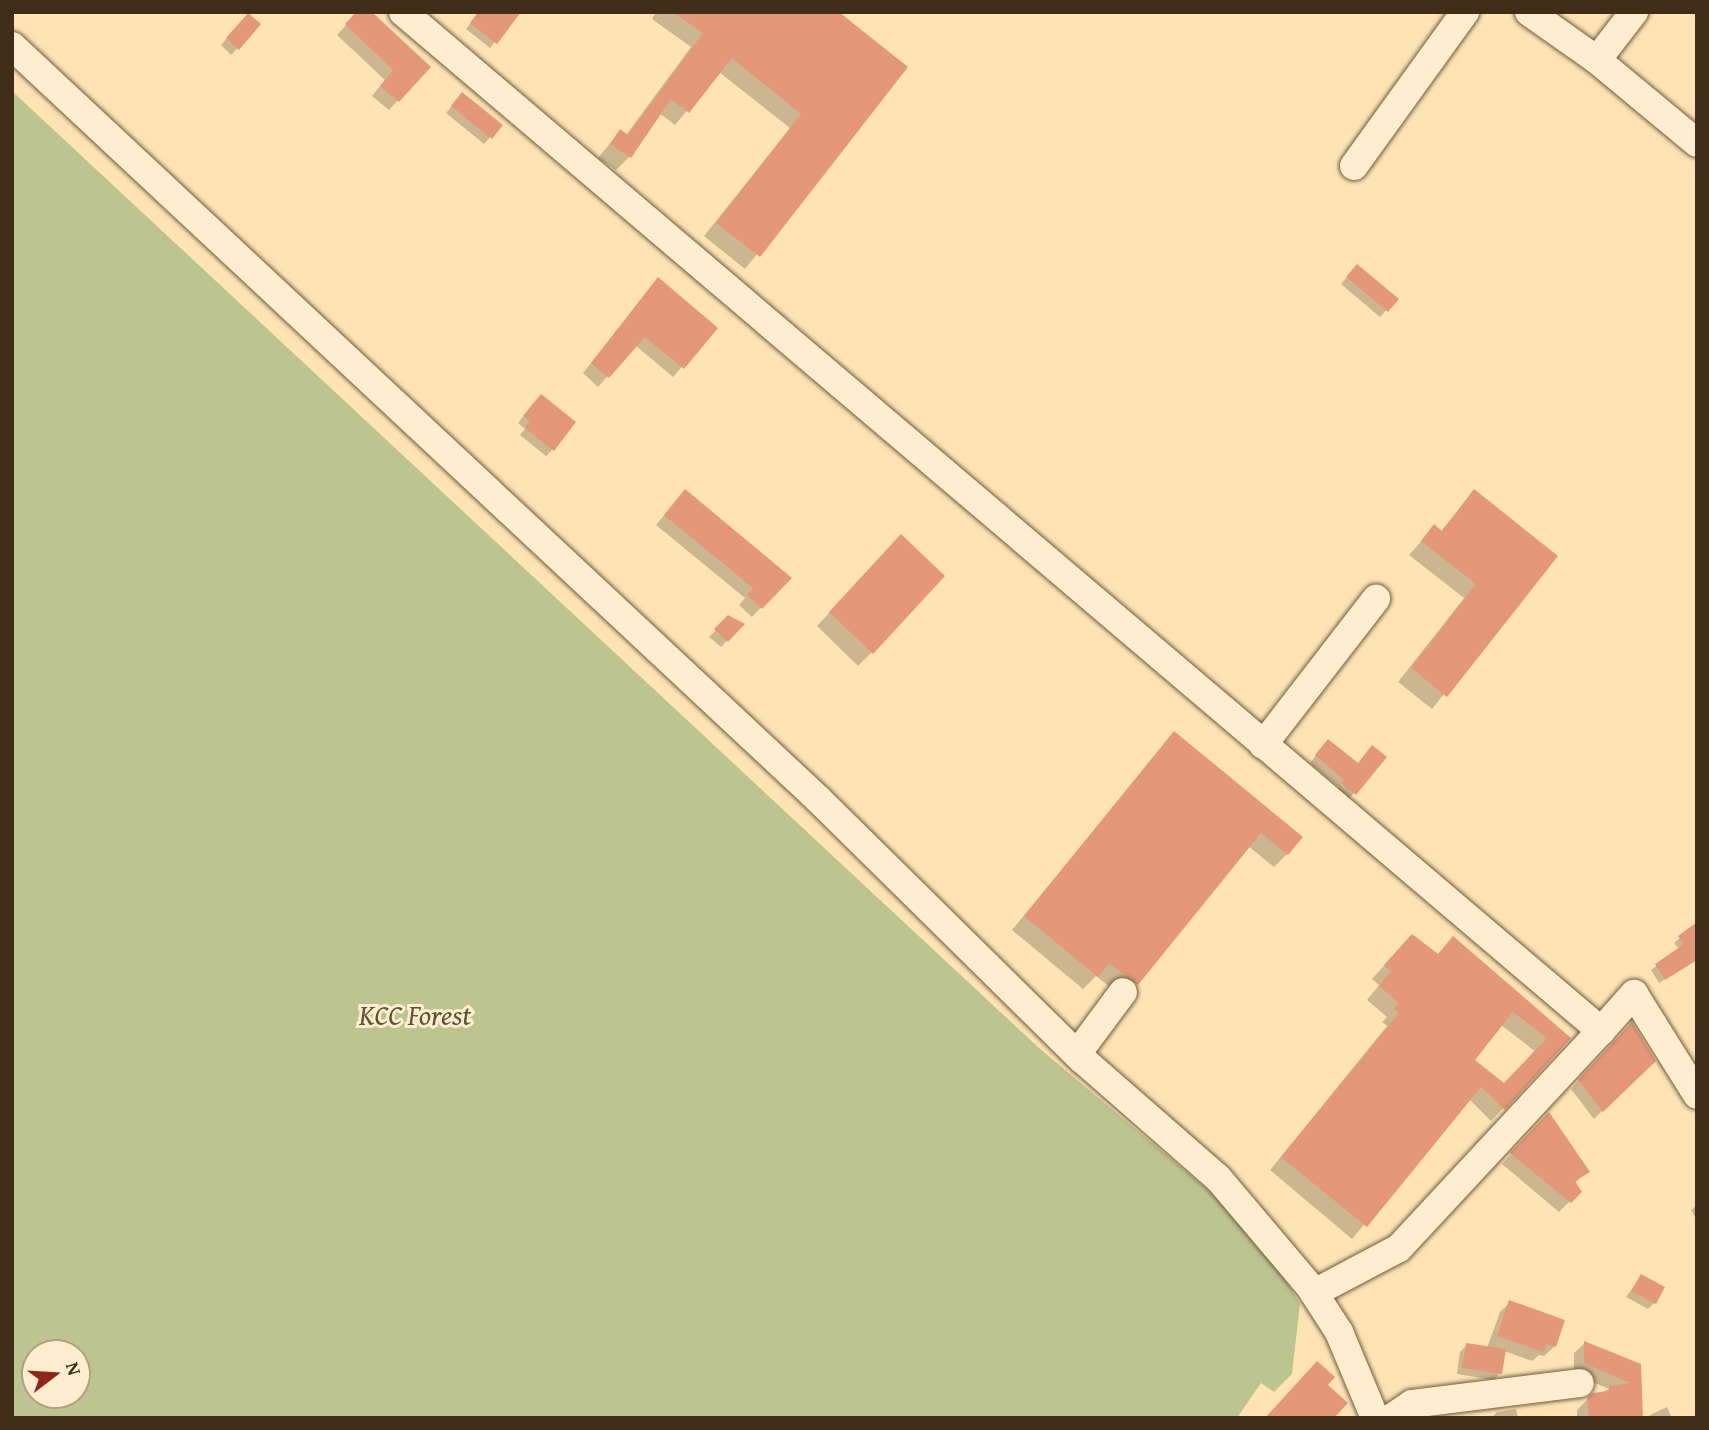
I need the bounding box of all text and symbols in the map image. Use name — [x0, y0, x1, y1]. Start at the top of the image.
park label: KCC Forest — [359, 998, 471, 1032]
north arrow — [21, 1339, 91, 1409]
text: N — [59, 1358, 89, 1379]

